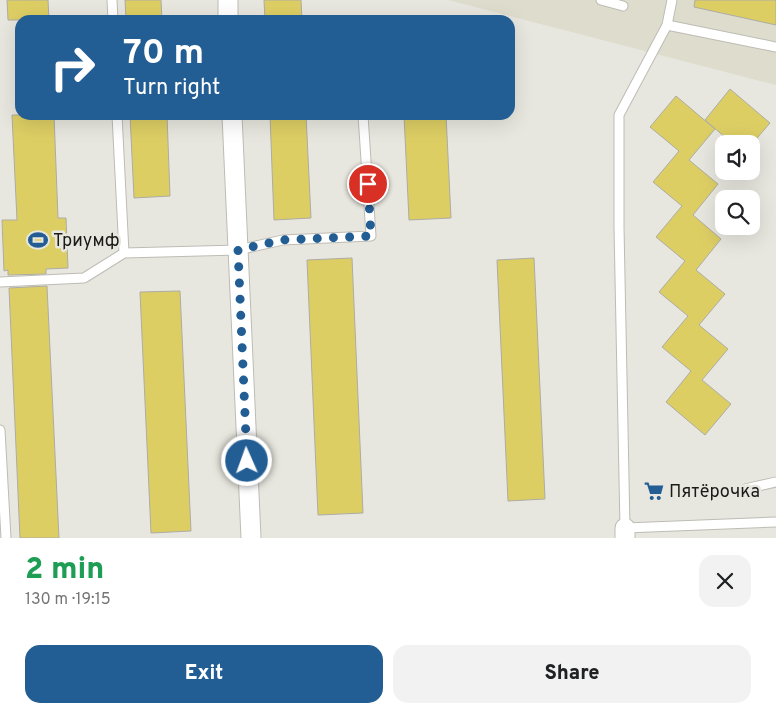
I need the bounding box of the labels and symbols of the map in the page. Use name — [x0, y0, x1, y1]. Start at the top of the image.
pin — [347, 163, 389, 205]
sports icon: Триумф — [27, 229, 49, 251]
place label: Триумф — [53, 230, 120, 253]
position arrow — [220, 434, 272, 486]
supermarket icon: Пятёрочка — [643, 480, 665, 502]
place label: Пятёрочка — [669, 481, 760, 504]

